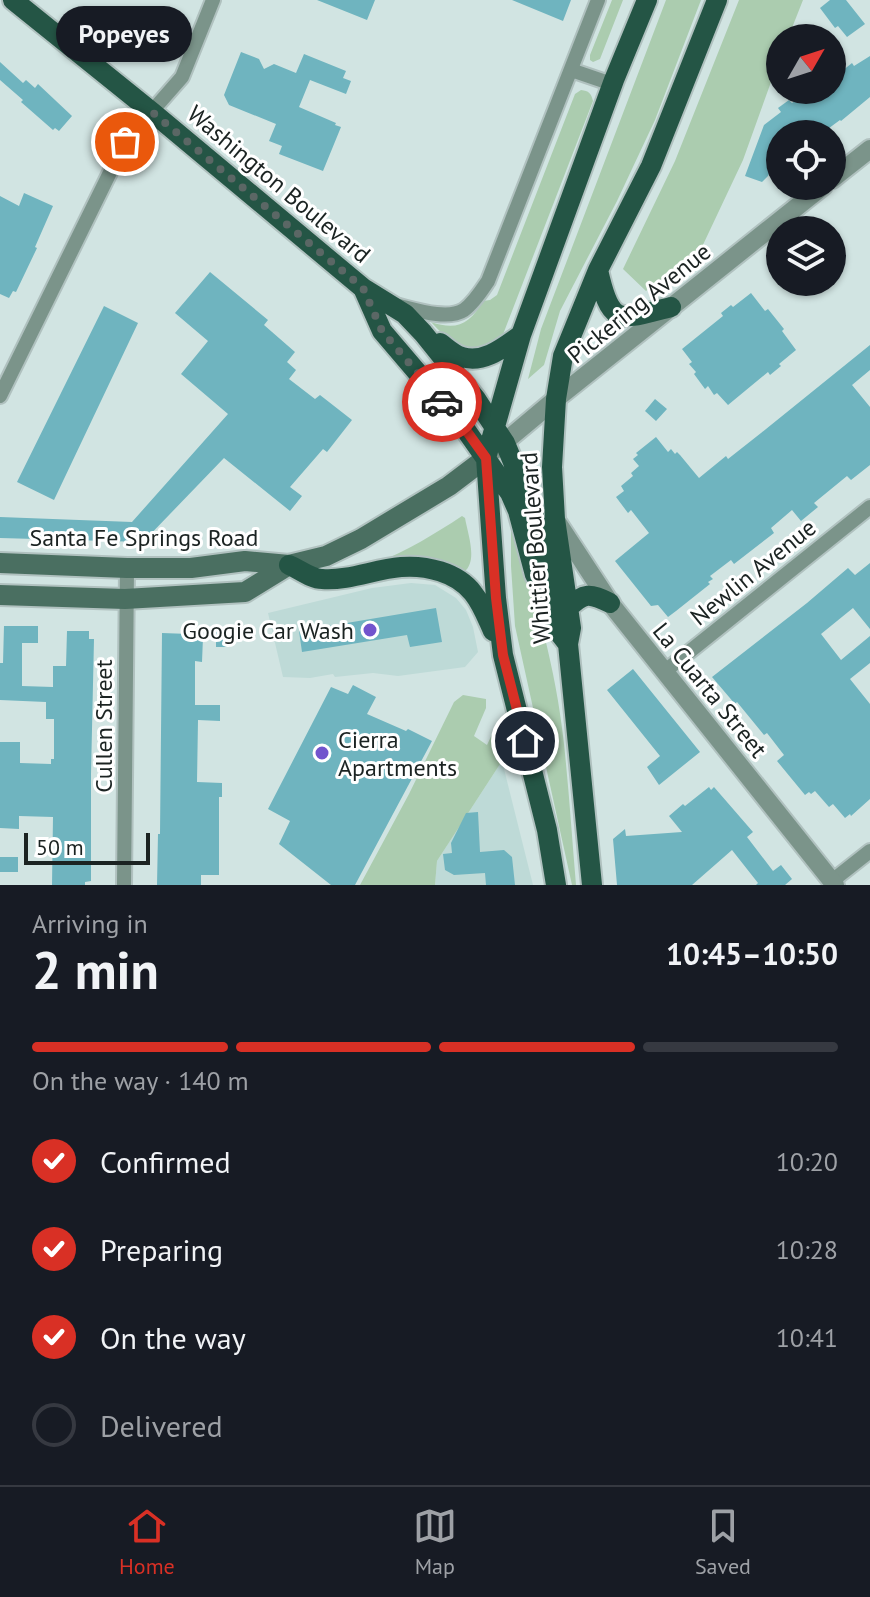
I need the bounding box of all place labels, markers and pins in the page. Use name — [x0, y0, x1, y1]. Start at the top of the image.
callout: Popeyes — [57, 6, 193, 62]
pin — [91, 108, 159, 176]
place label: Googie Car Wash — [182, 615, 354, 646]
marker: Googie Car Wash — [361, 621, 379, 639]
pin — [491, 707, 559, 775]
place label: Cierra Apartments — [338, 724, 457, 783]
marker: Cierra Apartments — [313, 744, 331, 762]

